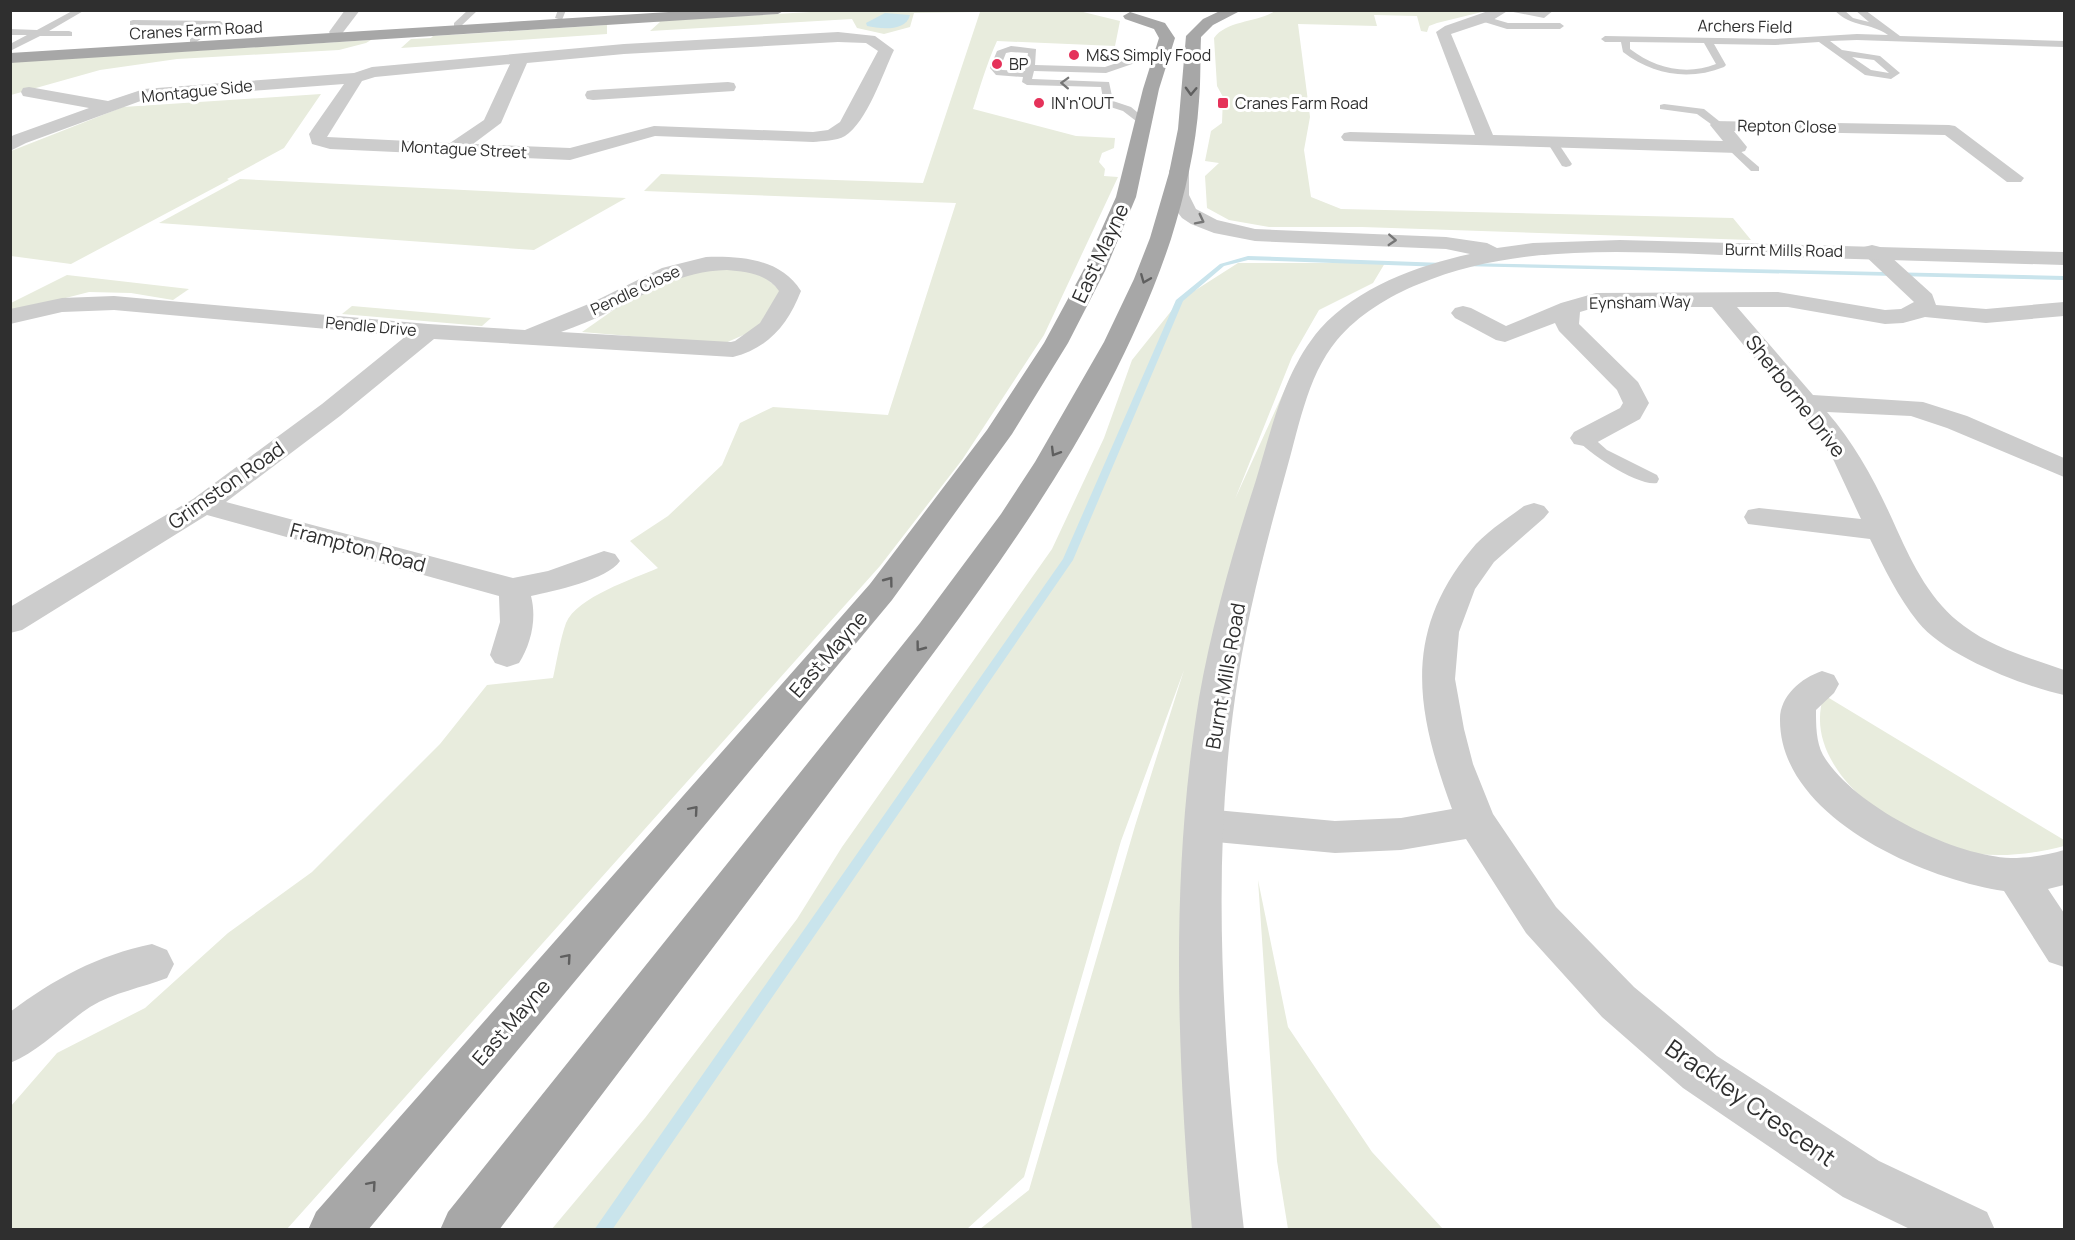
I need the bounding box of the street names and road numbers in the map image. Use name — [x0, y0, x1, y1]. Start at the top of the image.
street label: Archers Field — [1697, 14, 1793, 38]
street label: Cranes Farm Road — [129, 16, 263, 44]
street label: Montague Side — [140, 74, 254, 108]
street label: Repton Close — [1737, 114, 1837, 138]
street label: Montague Street — [400, 135, 528, 163]
street label: East Mayne — [1065, 199, 1135, 307]
street label: Burnt Mills Road — [1725, 238, 1843, 262]
street label: Pendle Close — [587, 260, 683, 320]
street label: Eynsham Way — [1589, 290, 1692, 314]
street label: Pendle Drive — [325, 311, 417, 341]
street label: Sherborne Drive — [1740, 329, 1852, 463]
street label: Grimston Road — [162, 435, 290, 535]
street label: Frampton Road — [287, 516, 429, 578]
street label: Burnt Mills Road — [1199, 601, 1251, 751]
street label: East Mayne — [783, 605, 873, 703]
street label: East Mayne — [466, 973, 556, 1071]
street label: Brackley Crescent — [1659, 1031, 1843, 1173]

